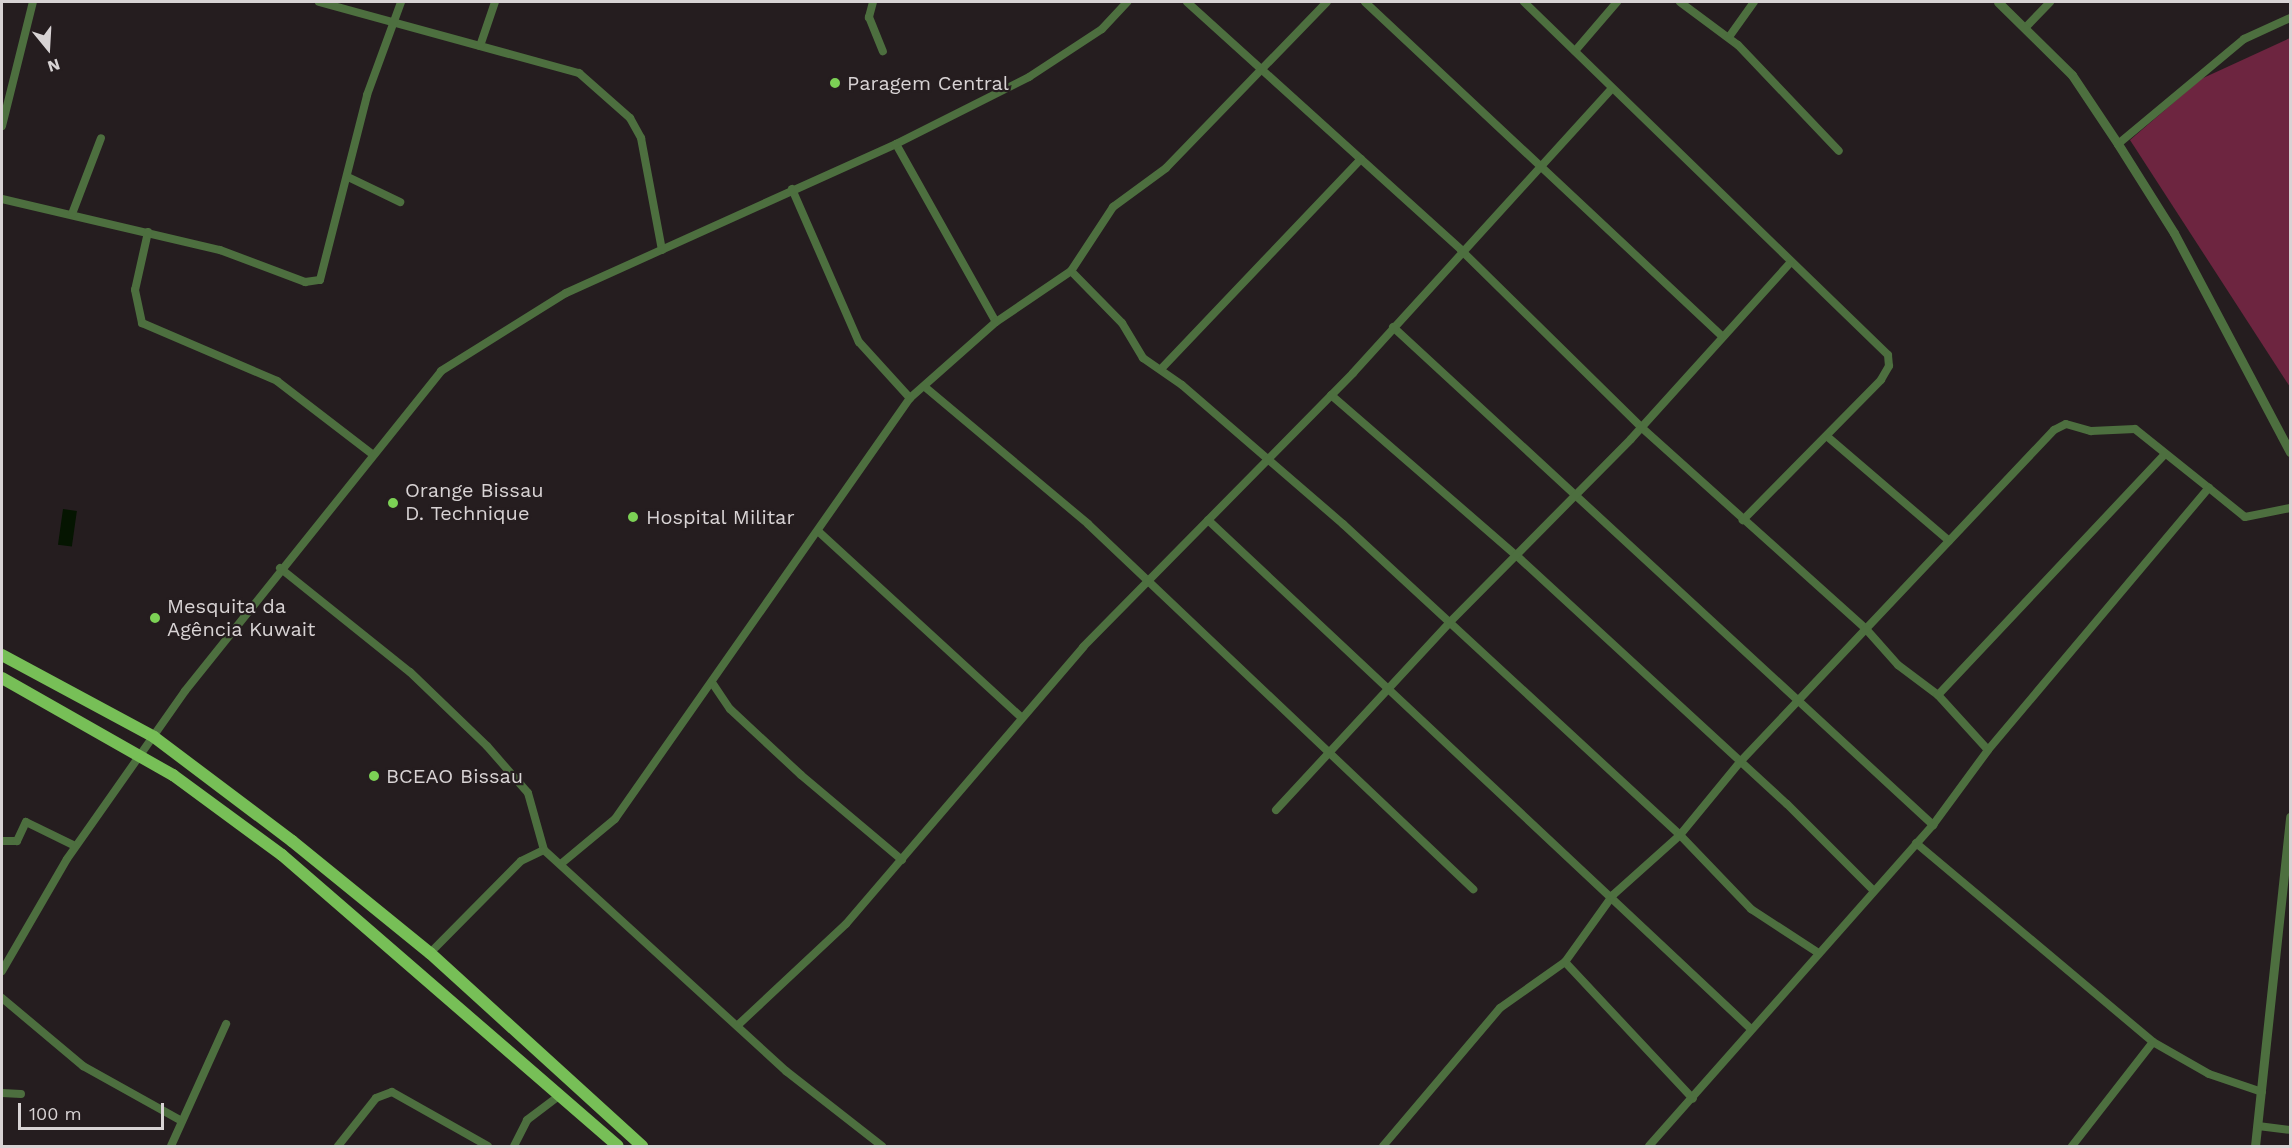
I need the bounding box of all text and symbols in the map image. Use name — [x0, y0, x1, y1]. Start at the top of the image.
north arrow — [18, 18, 78, 78]
text: N — [45, 55, 62, 76]
place label: Paragem Central — [847, 71, 1009, 95]
marker: Paragem Central — [828, 76, 842, 90]
place label: Orange Bissau D. Technique — [405, 479, 544, 526]
marker: Orange Bissau D. Technique — [386, 496, 400, 510]
place label: Hospital Militar — [646, 505, 795, 529]
marker: Hospital Militar — [624, 508, 642, 526]
place label: Mesquita da Agência Kuwait — [167, 594, 316, 641]
marker: Mesquita da Agência Kuwait — [148, 611, 162, 625]
place label: BCEAO Bissau — [386, 764, 523, 788]
marker: BCEAO Bissau — [367, 769, 381, 783]
scale bar — [21, 1091, 166, 1129]
text: 100 m — [29, 1103, 82, 1124]

